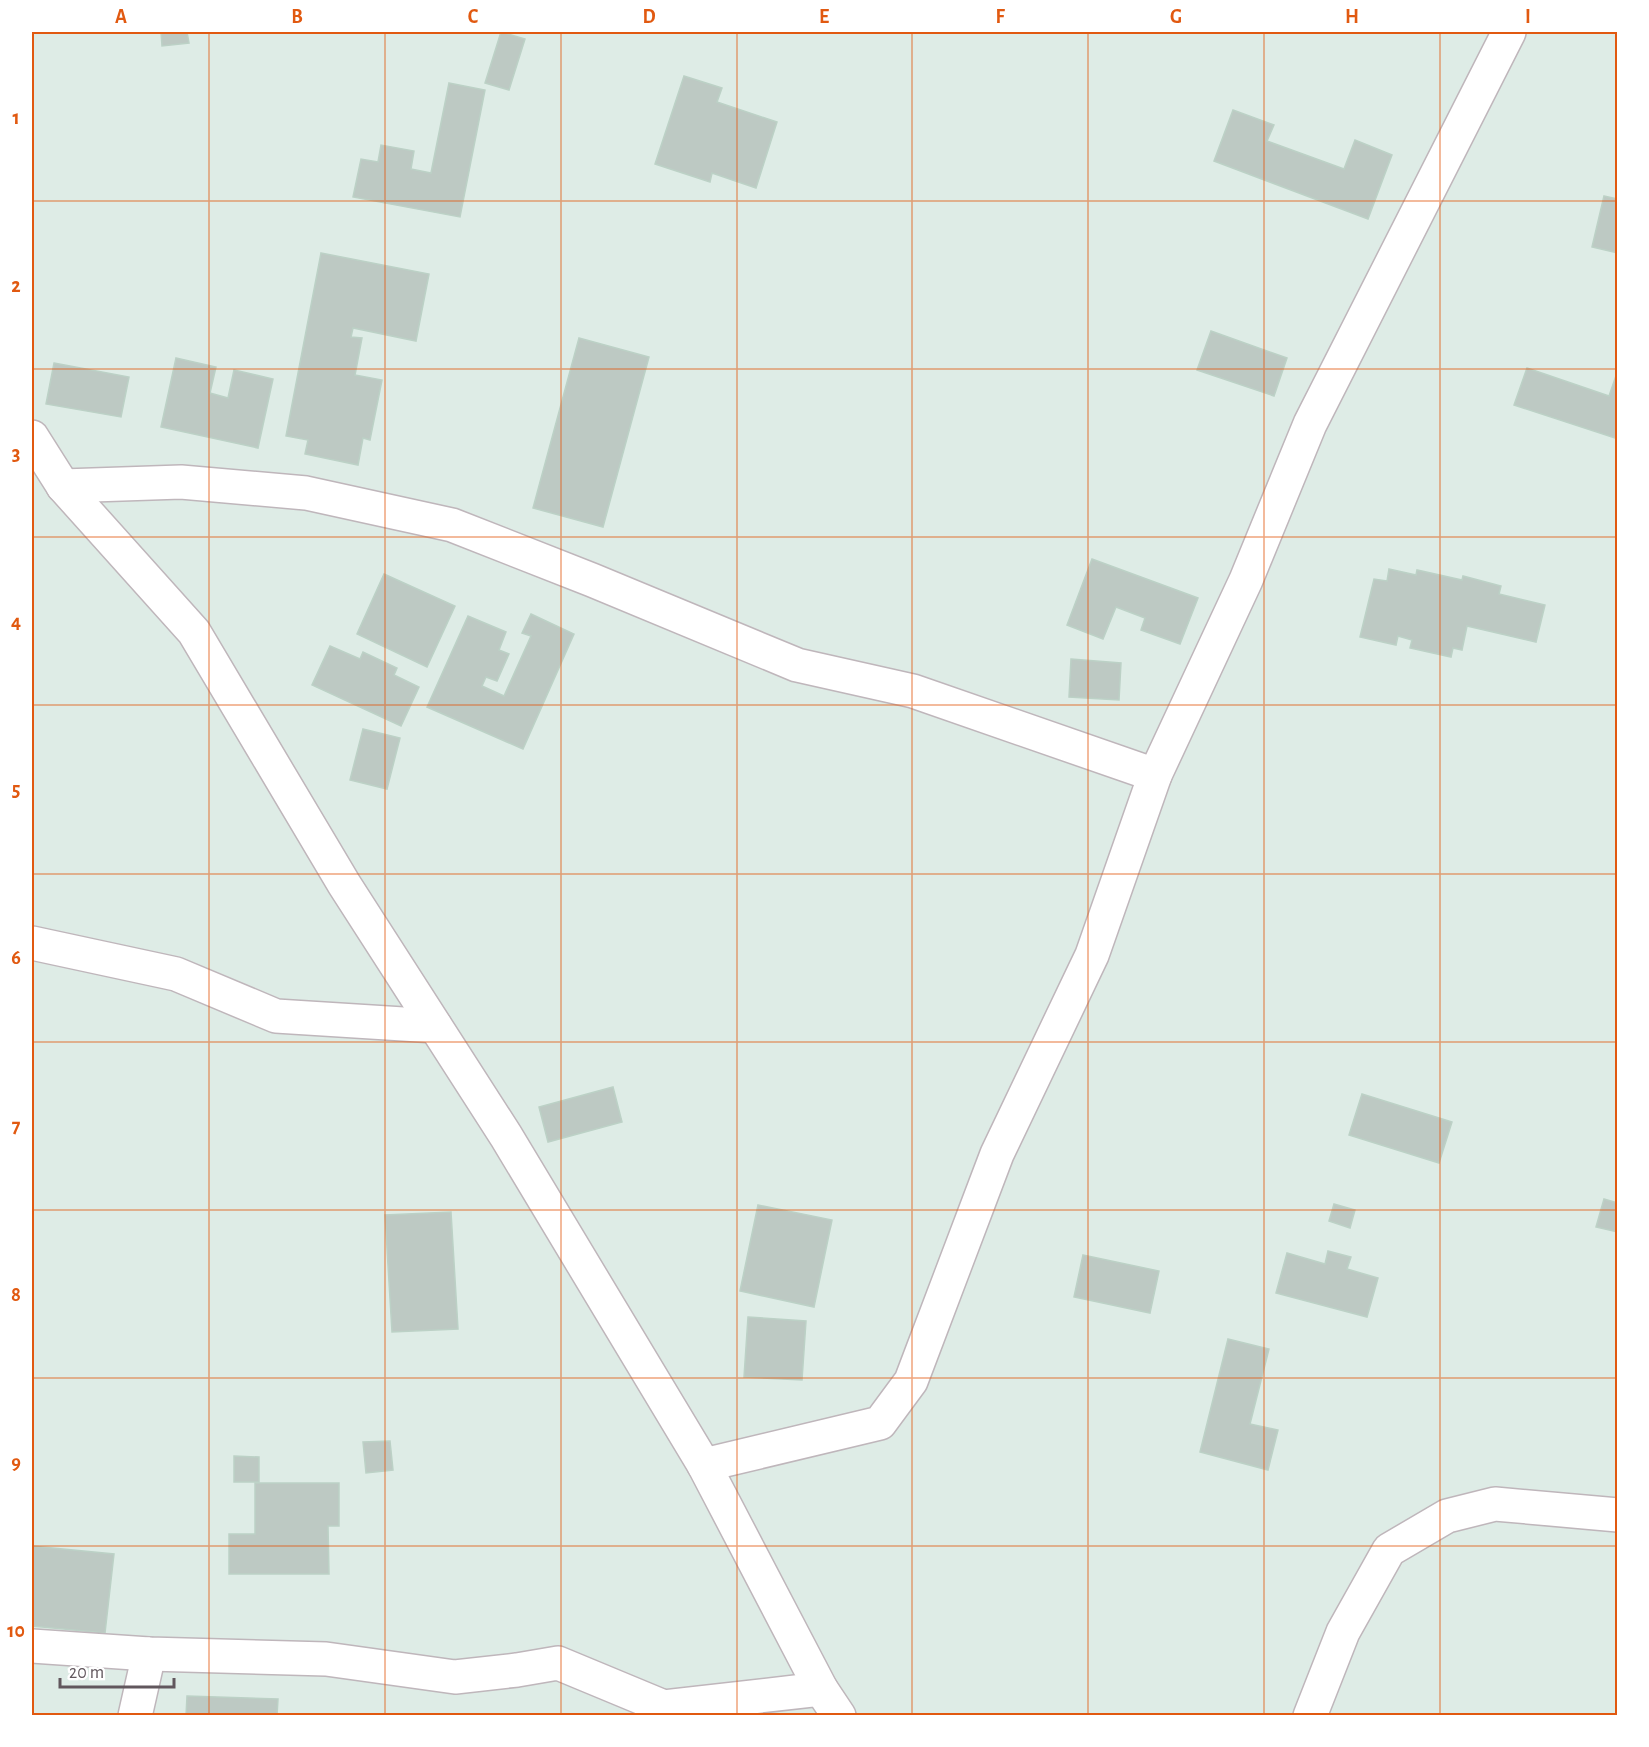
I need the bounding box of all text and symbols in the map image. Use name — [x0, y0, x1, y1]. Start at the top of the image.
text: A — [115, 7, 127, 27]
text: B — [291, 7, 303, 27]
text: C — [468, 7, 479, 27]
text: D — [642, 7, 656, 27]
text: E — [819, 7, 829, 27]
text: F — [995, 7, 1005, 27]
text: G — [1170, 7, 1182, 27]
text: H — [1345, 7, 1359, 27]
text: I — [1525, 7, 1531, 27]
text: 1 — [12, 108, 20, 128]
text: 2 — [11, 276, 21, 296]
text: 3 — [12, 444, 20, 464]
text: 4 — [11, 612, 21, 632]
text: 5 — [12, 780, 20, 800]
text: 6 — [11, 948, 21, 968]
text: 7 — [12, 1116, 21, 1136]
text: 8 — [11, 1285, 21, 1305]
text: 9 — [11, 1453, 21, 1473]
text: 10 — [7, 1621, 25, 1641]
scale bar — [60, 1651, 174, 1689]
text: 20 m — [69, 1664, 104, 1682]

